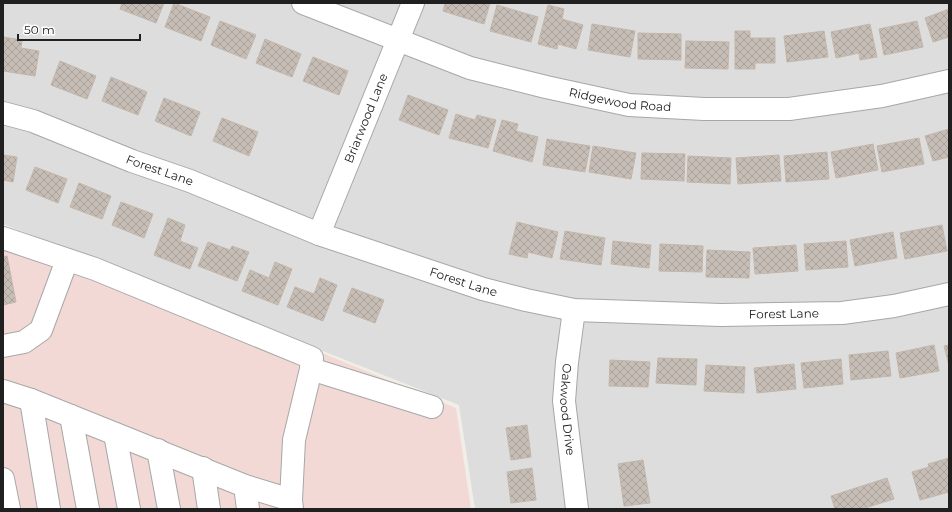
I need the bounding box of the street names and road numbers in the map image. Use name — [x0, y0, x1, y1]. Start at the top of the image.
street label: Briarwood Lane — [341, 71, 391, 165]
street label: Ridgewood Road — [568, 84, 672, 114]
street label: Forest Lane — [124, 151, 195, 189]
street label: Forest Lane — [428, 264, 499, 299]
street label: Forest Lane — [749, 305, 819, 322]
street label: Oakwood Drive — [557, 363, 578, 456]

